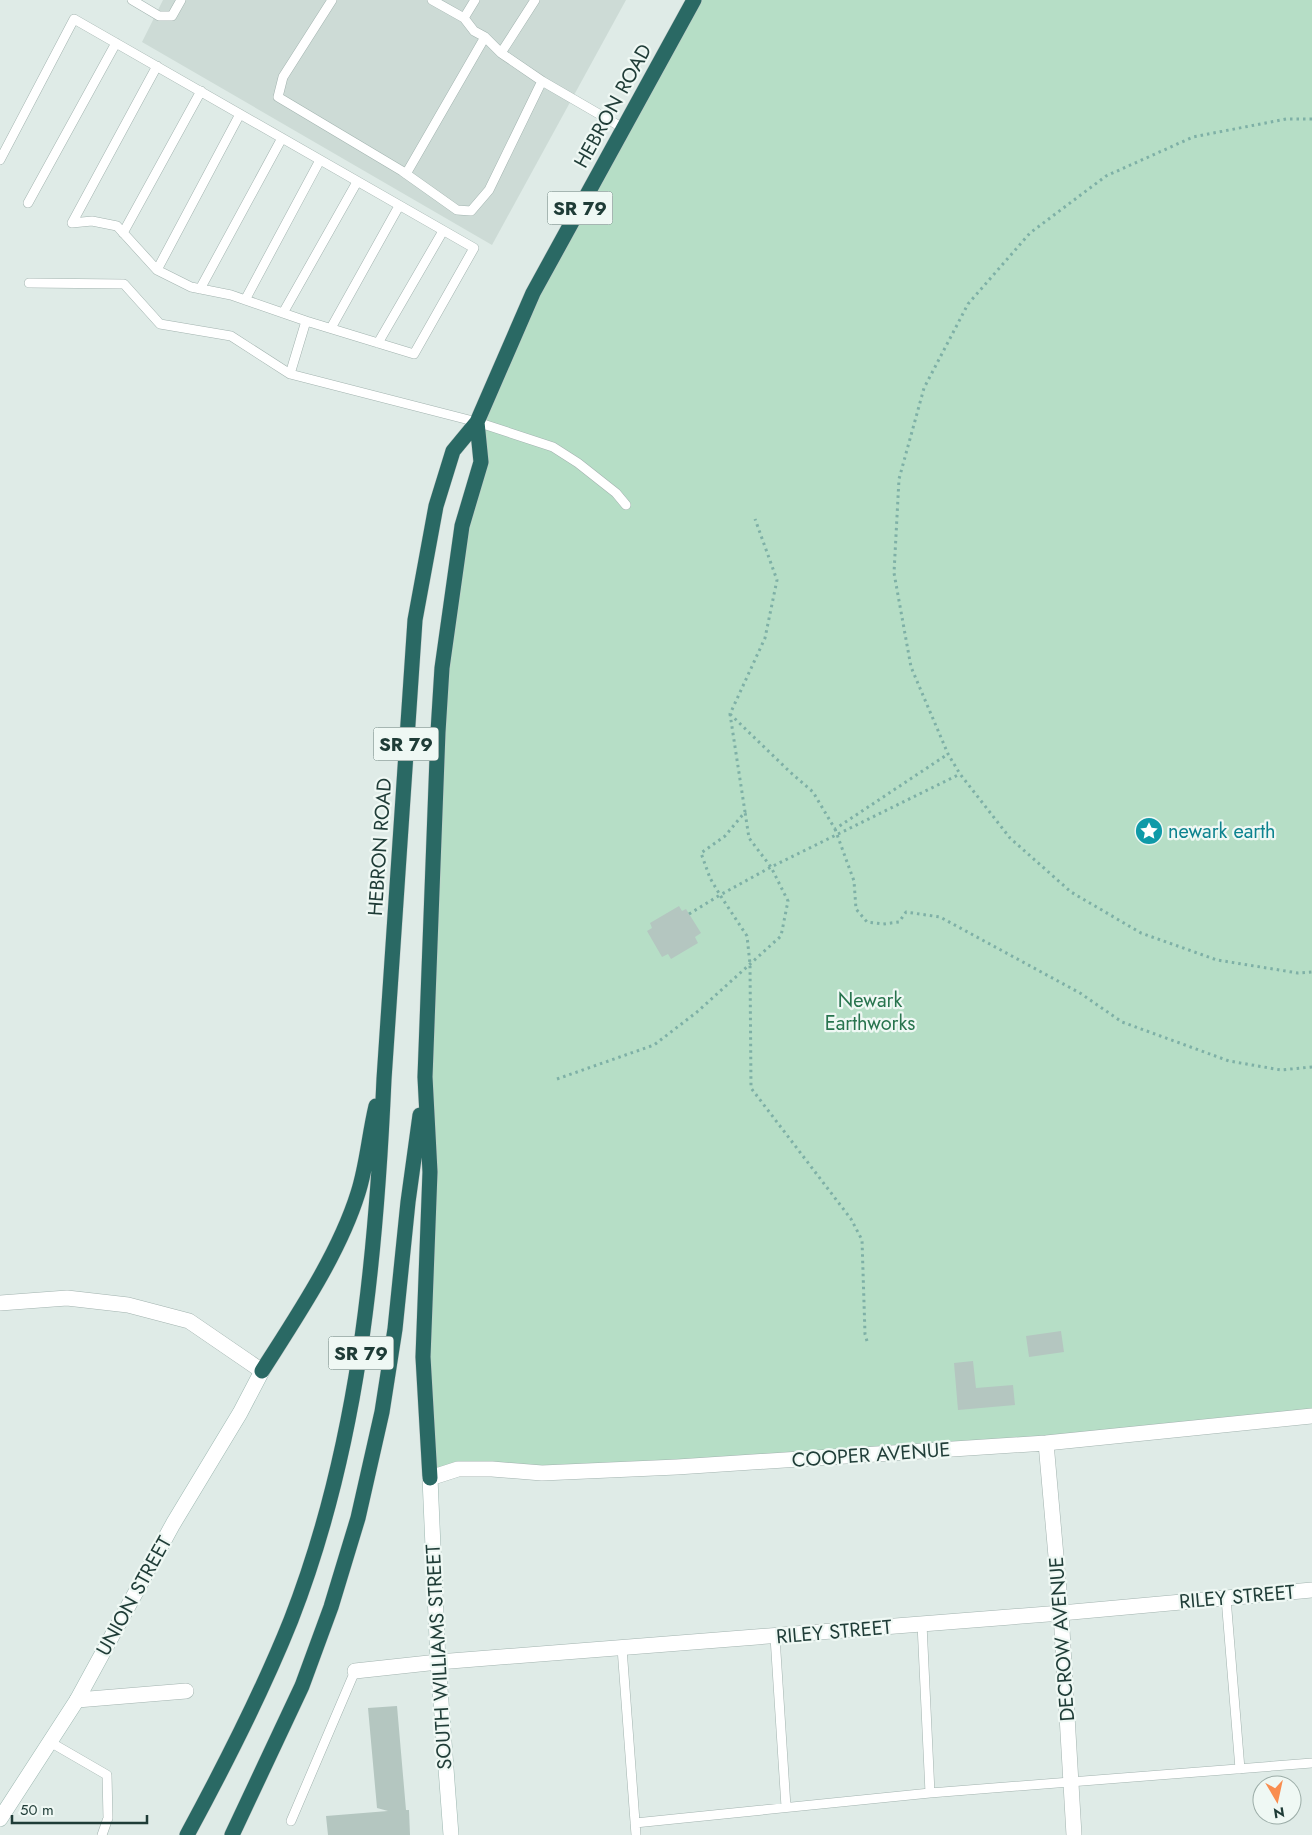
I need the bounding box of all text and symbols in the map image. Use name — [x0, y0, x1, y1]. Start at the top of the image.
street label: HEBRON ROAD — [567, 39, 659, 173]
road number: SR 79 — [548, 192, 612, 224]
road number: SR 79 — [374, 728, 438, 761]
street label: HEBRON ROAD — [361, 777, 399, 917]
place icon: newark earth — [1134, 816, 1164, 846]
place label: newark earth — [1168, 817, 1275, 846]
park label: Newark Earthworks — [825, 986, 915, 1038]
road number: SR 79 — [328, 1336, 394, 1370]
street label: COOPER AVENUE — [791, 1435, 951, 1475]
street label: UNION STREET — [89, 1530, 179, 1661]
street label: SOUTH WILLIAMS STREET — [419, 1543, 459, 1770]
street label: DECROW AVENUE — [1042, 1556, 1082, 1722]
street label: RILEY STREET — [1178, 1577, 1297, 1617]
street label: RILEY STREET — [775, 1612, 894, 1652]
north arrow — [1252, 1775, 1302, 1825]
scale bar — [12, 1792, 148, 1824]
text: 50 m — [20, 1799, 54, 1821]
text: N — [1272, 1802, 1286, 1824]

